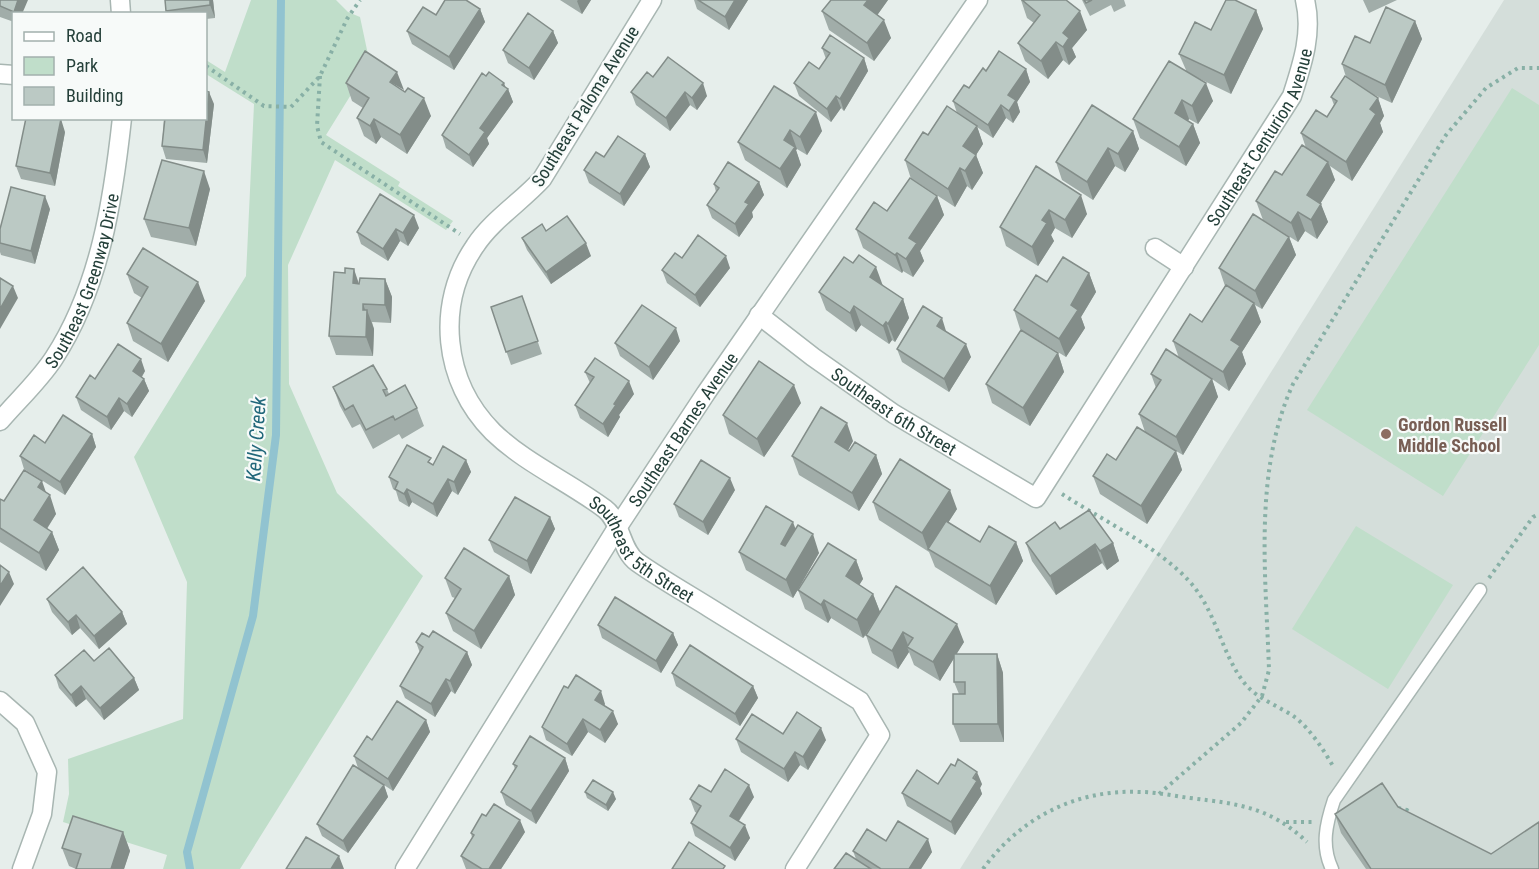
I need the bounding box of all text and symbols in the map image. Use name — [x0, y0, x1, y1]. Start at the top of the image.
legend — [12, 12, 207, 120]
street label: Southeast Paloma Avenue — [527, 22, 643, 190]
text: Road — [66, 25, 102, 46]
street label: Southeast Centurion Avenue — [1202, 46, 1316, 229]
text: Park — [66, 55, 98, 76]
text: Building — [66, 85, 123, 106]
street label: Southeast Greenway Drive — [40, 192, 122, 372]
street label: Southeast Barnes Avenue — [624, 348, 742, 510]
street label: Southeast 6th Street — [827, 363, 961, 459]
water label: Kelly Creek — [241, 395, 271, 482]
place label: Gordon Russell Middle School — [1398, 414, 1507, 456]
marker: Gordon Russell Middle School — [1379, 427, 1393, 441]
street label: Southeast 5th Street — [586, 491, 698, 606]

